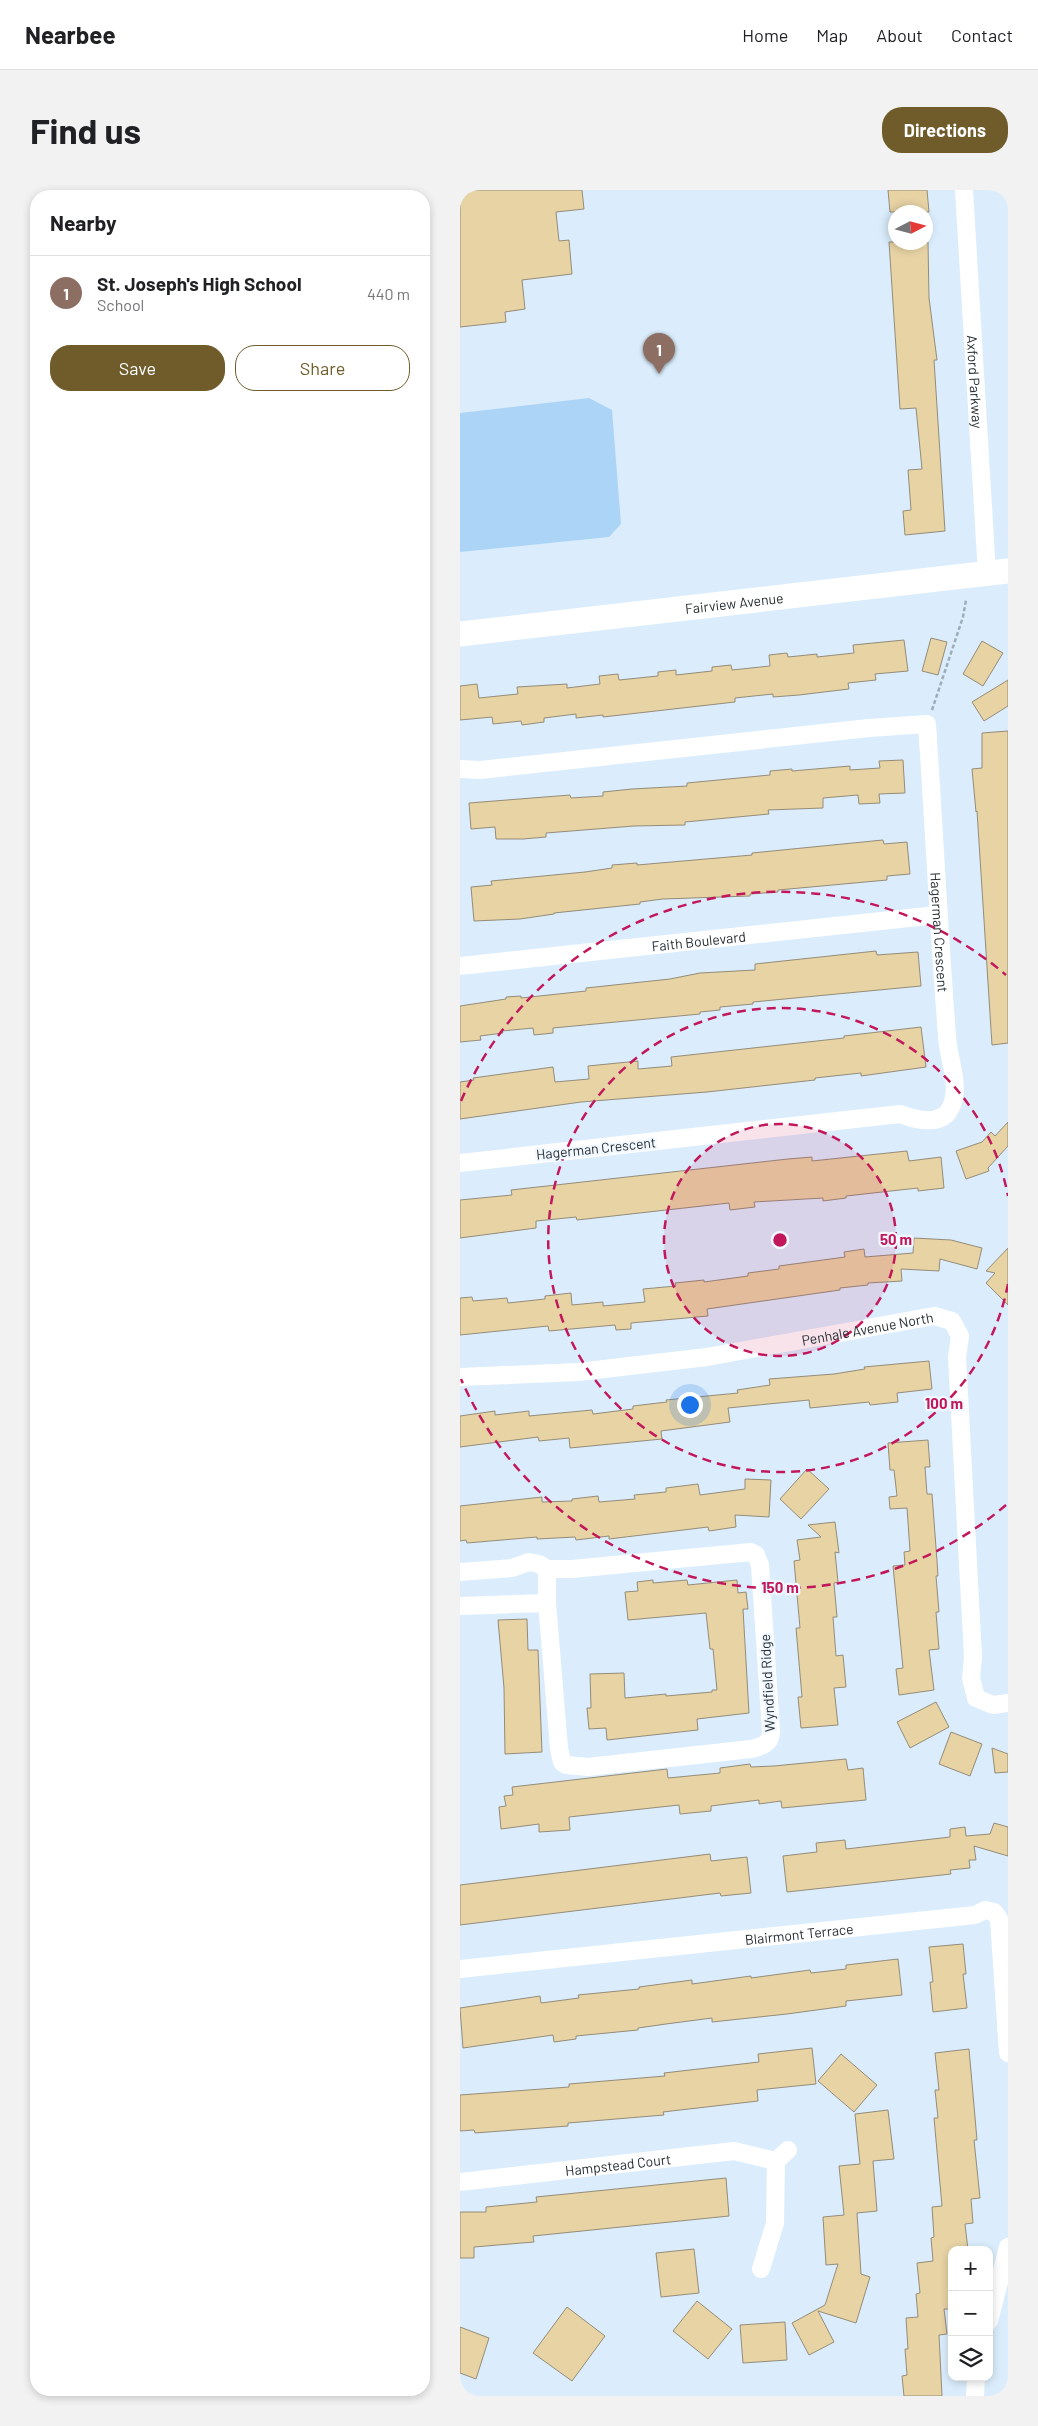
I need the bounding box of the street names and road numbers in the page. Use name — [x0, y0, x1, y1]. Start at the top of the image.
street label: Axford Parkway — [964, 334, 987, 429]
street label: Fairview Avenue — [684, 588, 784, 617]
street label: Hagerman Crescent — [928, 872, 952, 993]
street label: Faith Boulevard — [651, 927, 747, 954]
street label: Hagerman Crescent — [535, 1133, 657, 1163]
street label: Penhale Avenue North — [800, 1308, 935, 1348]
street label: Wyndfield Ridge — [756, 1634, 778, 1732]
street label: Blairmont Terrace — [744, 1919, 854, 1948]
street label: Hampstead Court — [564, 2150, 672, 2179]

